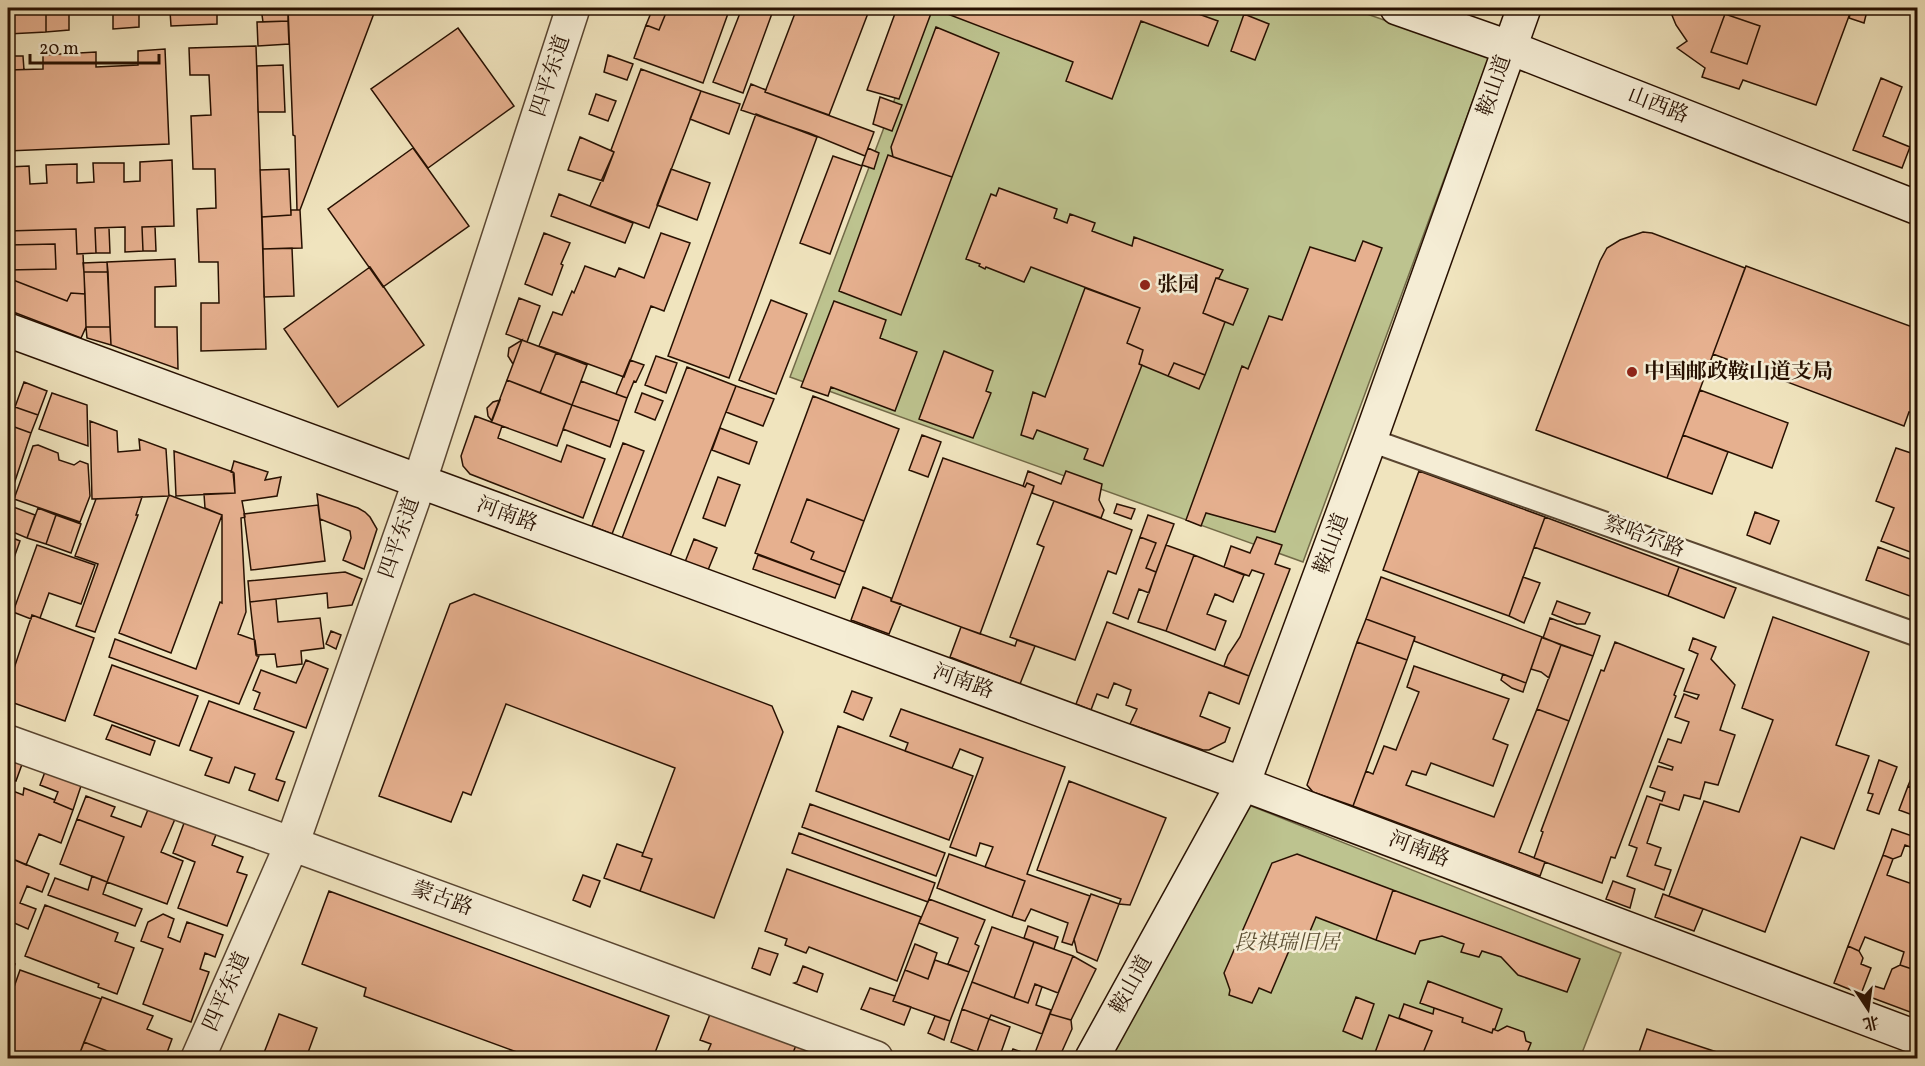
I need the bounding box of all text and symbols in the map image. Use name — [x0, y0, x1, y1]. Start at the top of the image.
scale bar — [30, 27, 159, 65]
street label: 四平东道 — [524, 32, 578, 120]
text: 20 m — [39, 37, 79, 62]
street label: 鞍山道 — [1471, 51, 1519, 121]
street label: 山西路 — [1623, 81, 1693, 131]
place label: 张园 — [1157, 271, 1199, 300]
marker: 张园 — [1138, 278, 1152, 292]
place label: 中国邮政鞍山道支局 — [1644, 358, 1833, 387]
marker: 中国邮政鞍山道支局 — [1625, 365, 1639, 379]
street label: 河南路 — [472, 491, 542, 539]
street label: 四平东道 — [373, 494, 427, 582]
street label: 鞍山道 — [1308, 509, 1356, 579]
street label: 察哈尔路 — [1600, 509, 1688, 565]
street label: 河南路 — [928, 658, 998, 706]
street label: 河南路 — [1384, 825, 1454, 875]
street label: 蒙古路 — [407, 875, 477, 923]
park label: 段祺瑞旧居 — [1235, 929, 1341, 958]
street label: 四平东道 — [197, 948, 257, 1036]
street label: 鞍山道 — [1104, 950, 1160, 1020]
north arrow — [1838, 979, 1898, 1039]
text: 北 — [1861, 1009, 1881, 1034]

